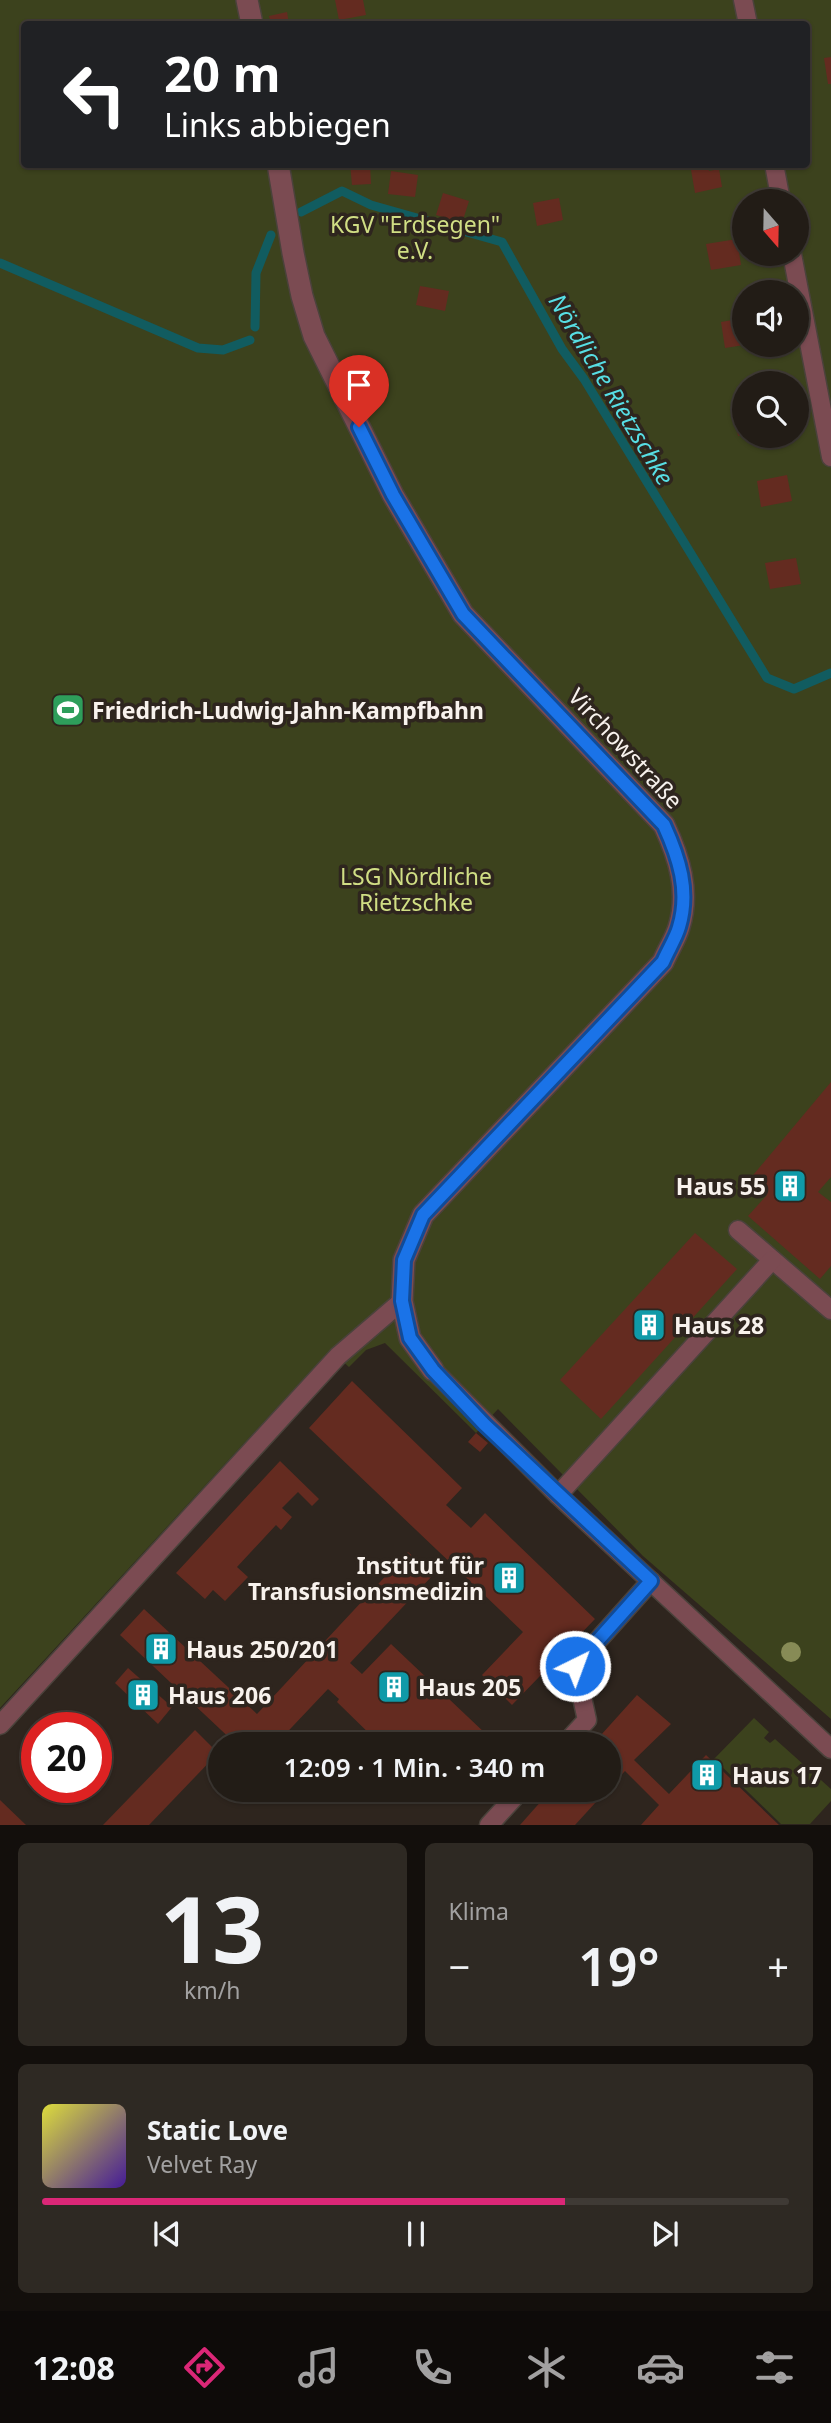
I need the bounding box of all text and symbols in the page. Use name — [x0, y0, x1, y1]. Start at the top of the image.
text: 20 m — [164, 40, 281, 106]
icon: left — [49, 49, 140, 140]
text: Links abbiegen — [164, 103, 391, 146]
north arrow — [732, 189, 808, 266]
map controls — [732, 189, 809, 448]
park label: KGV "Erdsegen" e.V. — [330, 208, 500, 266]
button: sound — [732, 280, 809, 357]
water label: Nördliche Rietzschke — [542, 287, 682, 491]
pin — [329, 355, 389, 427]
icon: arrive — [340, 366, 378, 404]
button: search — [732, 371, 809, 448]
street label: Virchowstraße — [562, 681, 690, 815]
sports icon: Friedrich-Ludwig-Jahn-Kampfbahn — [49, 691, 87, 729]
place label: Friedrich-Ludwig-Jahn-Kampfbahn — [92, 694, 484, 726]
park label: LSG Nördliche Rietzschke — [340, 860, 492, 918]
building icon: Haus 55 — [771, 1167, 809, 1205]
place label: Haus 55 — [676, 1170, 766, 1202]
building icon: Haus 28 — [630, 1306, 668, 1344]
place label: Haus 28 — [674, 1309, 764, 1341]
place label: Institut für Transfusionsmedizin — [248, 1549, 484, 1607]
building icon: Institut für Transfusionsmedizin — [490, 1559, 528, 1597]
position arrow — [538, 1629, 612, 1703]
building icon: Haus 250/201 — [142, 1630, 180, 1668]
place label: Haus 250/201 — [186, 1633, 338, 1665]
building icon: Haus 205 — [375, 1668, 413, 1706]
place label: Haus 205 — [418, 1671, 521, 1703]
building icon: Haus 206 — [124, 1676, 162, 1714]
place label: Haus 206 — [168, 1679, 271, 1711]
speed limit sign: 20 — [21, 1712, 112, 1803]
text: 12:09 · 1 Min. · 340 m — [284, 1749, 545, 1785]
building icon: Haus 17 — [688, 1756, 726, 1794]
place label: Haus 17 — [732, 1759, 822, 1791]
text: 13 — [160, 1866, 264, 1990]
text: Klima — [449, 1895, 509, 1927]
text: 19° — [578, 1930, 660, 2001]
text: − — [449, 1940, 470, 1992]
text: + — [767, 1940, 789, 1992]
text: km/h — [184, 1974, 241, 2006]
text: Static Love — [147, 2112, 288, 2148]
text: Velvet Ray — [147, 2148, 257, 2180]
icon: previous — [148, 2215, 186, 2253]
icon: pause — [397, 2215, 435, 2253]
icon: next — [646, 2215, 684, 2253]
icon: directions — [180, 2343, 229, 2392]
icon: music — [294, 2343, 343, 2392]
icon: phone — [408, 2343, 457, 2392]
icon: climate — [522, 2343, 571, 2392]
icon: car — [636, 2343, 685, 2392]
icon: filters — [750, 2343, 799, 2392]
text: 12:08 — [32, 2346, 115, 2389]

